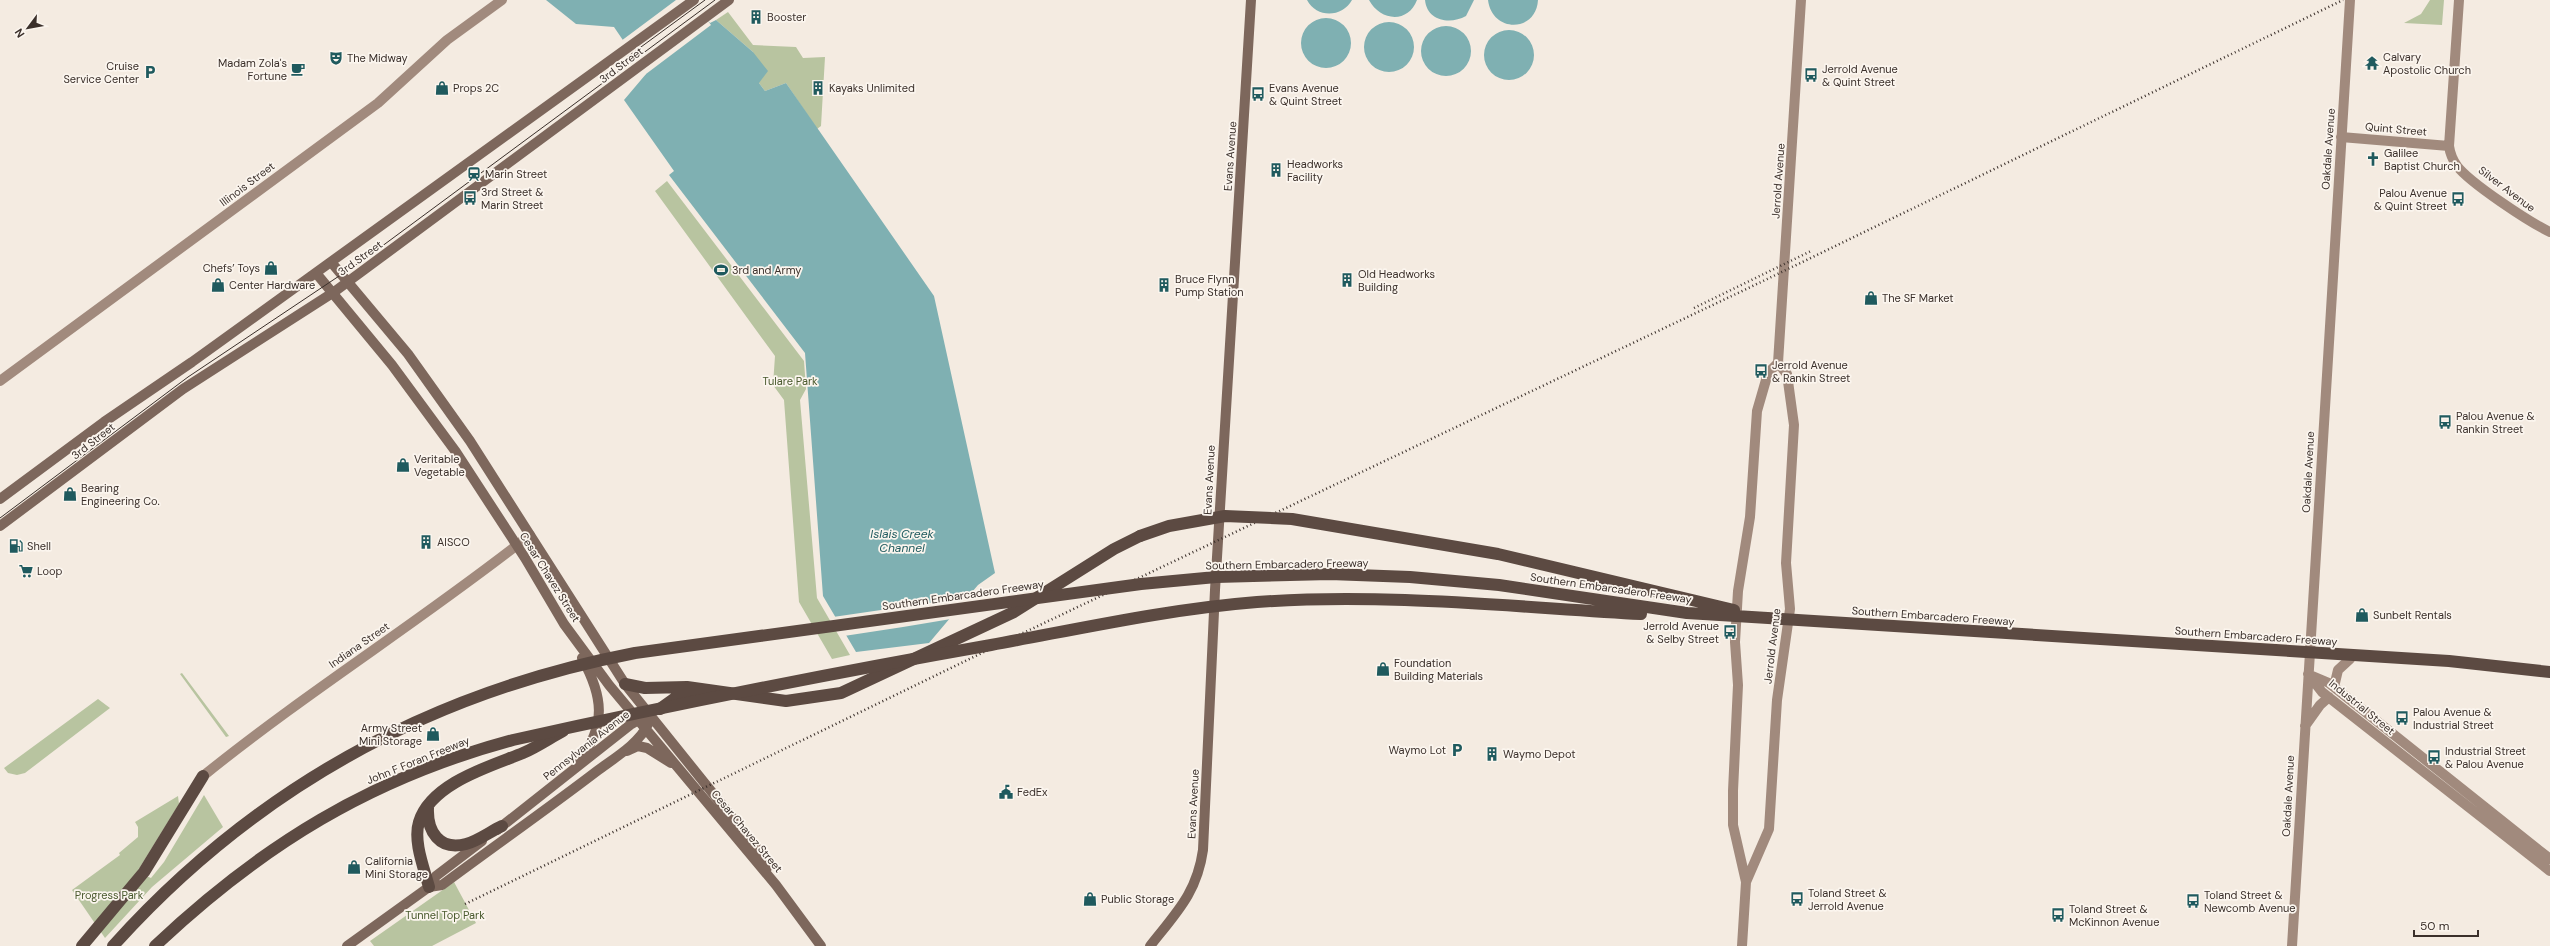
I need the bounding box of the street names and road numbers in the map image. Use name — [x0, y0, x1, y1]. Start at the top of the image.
street label: 3rd Street — [596, 44, 646, 86]
street label: Oakdale Avenue — [2318, 108, 2338, 190]
street label: Quint Street — [2364, 119, 2428, 139]
street label: Evans Avenue — [1221, 121, 1239, 191]
street label: Jerrold Avenue — [1768, 143, 1788, 219]
street label: Illinois Street — [217, 159, 277, 209]
street label: Silver Avenue — [2476, 163, 2538, 215]
street label: 3rd Street — [335, 237, 385, 279]
street label: 3rd Street — [68, 420, 118, 462]
street label: Oakdale Avenue — [2299, 431, 2317, 513]
street label: Evans Avenue — [1200, 445, 1218, 515]
street label: Cesar Chavez Street — [517, 529, 583, 625]
street label: Southern Embarcadero Freeway — [1205, 556, 1369, 572]
street label: Southern Embarcadero Freeway — [1529, 570, 1693, 606]
street label: Southern Embarcadero Freeway — [881, 577, 1045, 613]
street label: Southern Embarcadero Freeway — [1851, 603, 2015, 629]
street label: Jerrold Avenue — [1760, 607, 1784, 685]
street label: Indiana Street — [326, 619, 392, 671]
street label: Southern Embarcadero Freeway — [2174, 623, 2338, 649]
street label: Industrial Street — [2326, 676, 2398, 738]
street label: Pennsylvania Avenue — [540, 707, 632, 783]
street label: John F Foran Freeway — [364, 733, 472, 787]
street label: Oakdale Avenue — [2279, 755, 2297, 837]
street label: Evans Avenue — [1184, 769, 1202, 839]
street label: Cesar Chavez Street — [708, 787, 786, 875]

